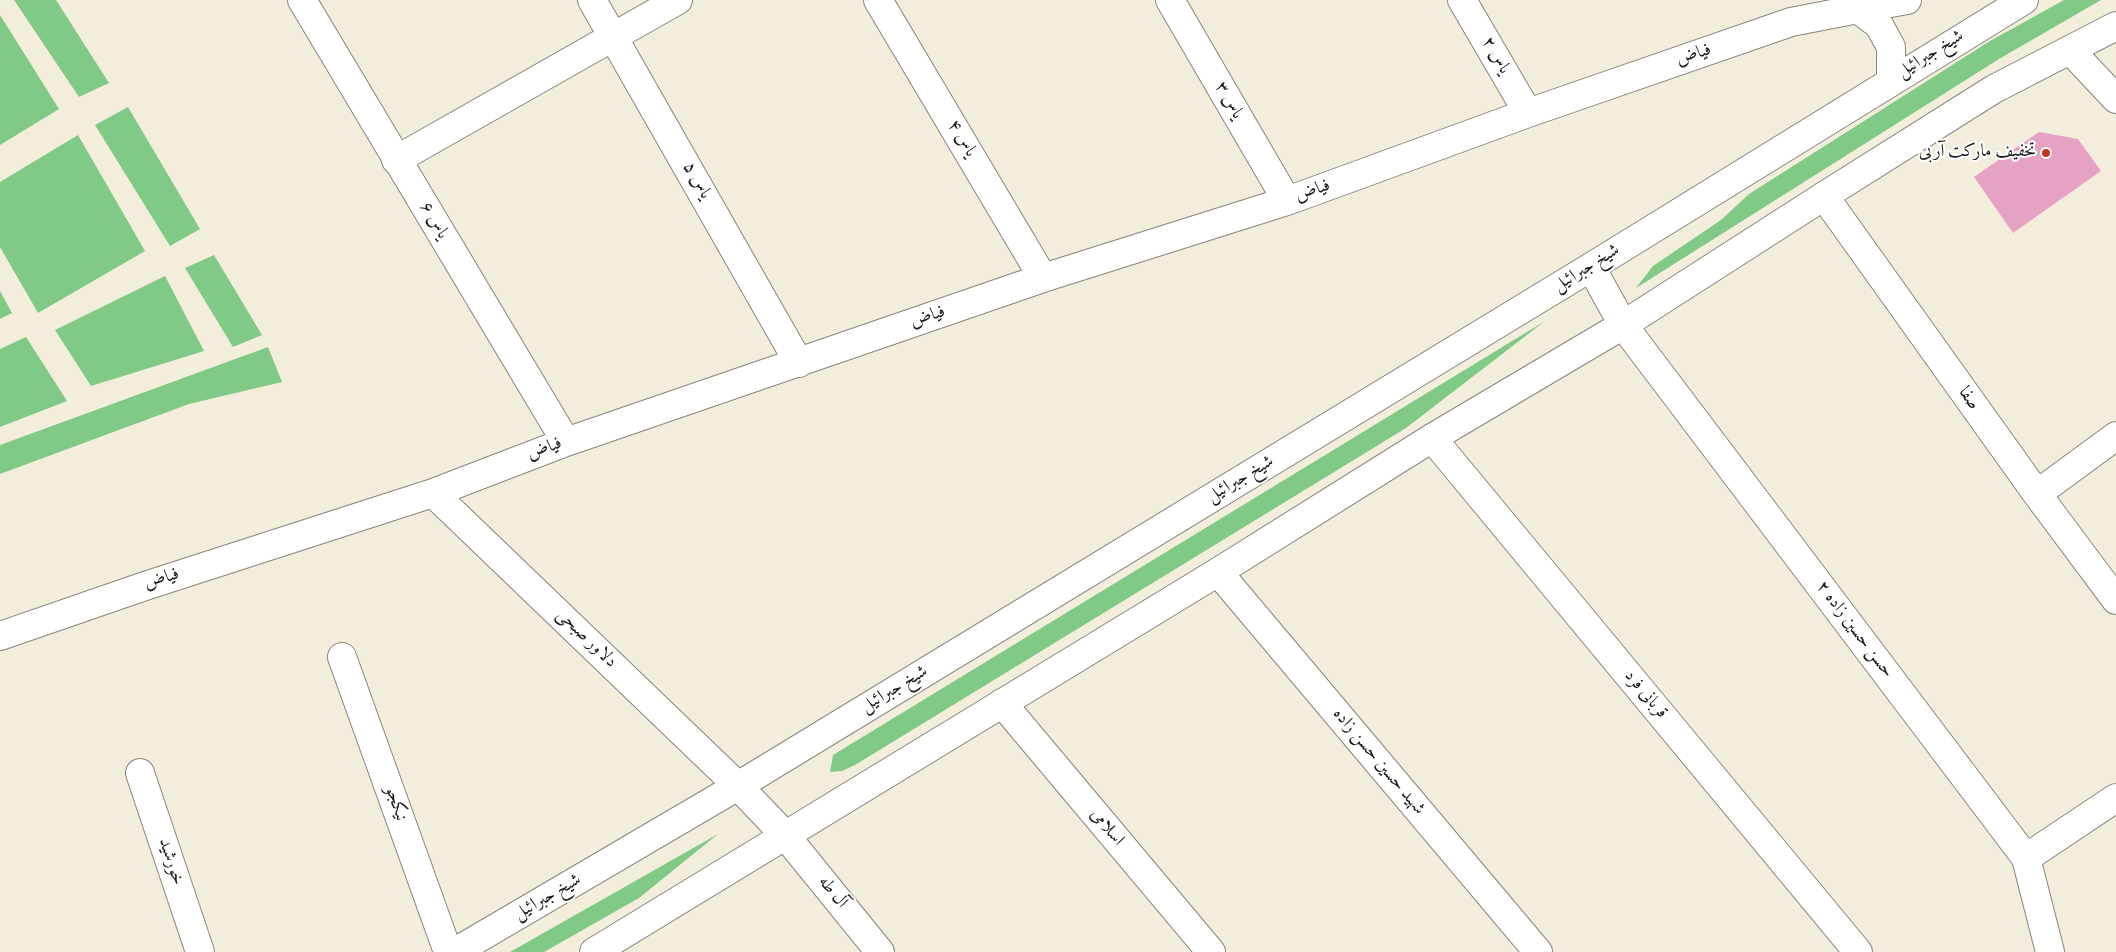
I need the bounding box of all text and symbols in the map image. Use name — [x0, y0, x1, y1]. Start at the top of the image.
street label: شیخ جبرائیل — [1894, 26, 1968, 84]
street label: یاس ۲ — [1476, 33, 1514, 79]
street label: فیاض — [1674, 40, 1714, 72]
street label: یاس ۳ — [1209, 78, 1247, 124]
street label: یاس ۴ — [942, 116, 980, 162]
place label: تخفیف مارکت آربی — [1919, 142, 2036, 164]
marker: تخفیف مارکت آربی — [2040, 147, 2052, 159]
street label: یاس ۵ — [677, 158, 715, 204]
street label: فیاض — [1293, 176, 1333, 208]
street label: یاس ۶ — [414, 198, 452, 244]
street label: شیخ جبرائیل — [1550, 240, 1624, 298]
street label: فیاض — [908, 302, 948, 334]
street label: صفا — [1952, 383, 1984, 415]
street label: فیاض — [524, 434, 566, 466]
street label: شیخ جبرائیل — [1204, 452, 1278, 508]
street label: فیاض — [142, 564, 182, 596]
street label: حسن حسین زاده ۲ — [1810, 577, 1898, 683]
street label: دلاور صبحی — [551, 605, 621, 673]
street label: شیخ جبرائیل — [858, 662, 932, 718]
street label: قربانی فرد — [1618, 666, 1672, 724]
street label: شهید حسین حسن زاده — [1327, 704, 1429, 820]
street label: نیکجو — [379, 784, 411, 824]
street label: اسلامی — [1084, 805, 1128, 851]
street label: خورشید — [152, 836, 188, 888]
street label: شیخ جبرائیل — [510, 870, 586, 926]
street label: آل طه — [812, 872, 852, 914]

